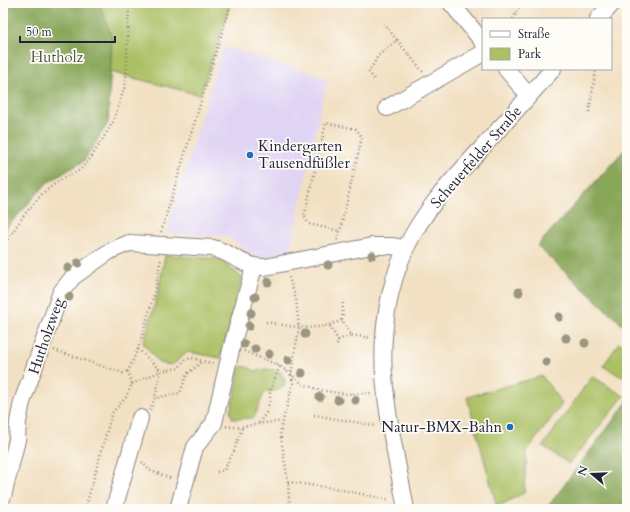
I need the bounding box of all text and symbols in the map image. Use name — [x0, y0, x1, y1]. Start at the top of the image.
scale bar — [20, 18, 115, 44]
legend — [482, 18, 612, 70]
text: 50 m — [26, 24, 53, 40]
text: Straße — [518, 26, 550, 42]
text: Park — [518, 46, 542, 62]
park label: Hutholz — [31, 47, 83, 67]
street label: Scheuerfelder Straße — [426, 101, 526, 212]
place label: Kindergarten Tausendfüßler — [258, 136, 350, 173]
marker: Kindergarten Tausendfüßler — [245, 150, 255, 160]
street label: Hutholzweg — [24, 295, 69, 377]
place label: Natur-BMX-Bahn — [381, 417, 502, 437]
marker: Natur-BMX-Bahn — [505, 422, 515, 432]
north arrow — [572, 454, 612, 494]
text: N — [574, 464, 592, 478]

